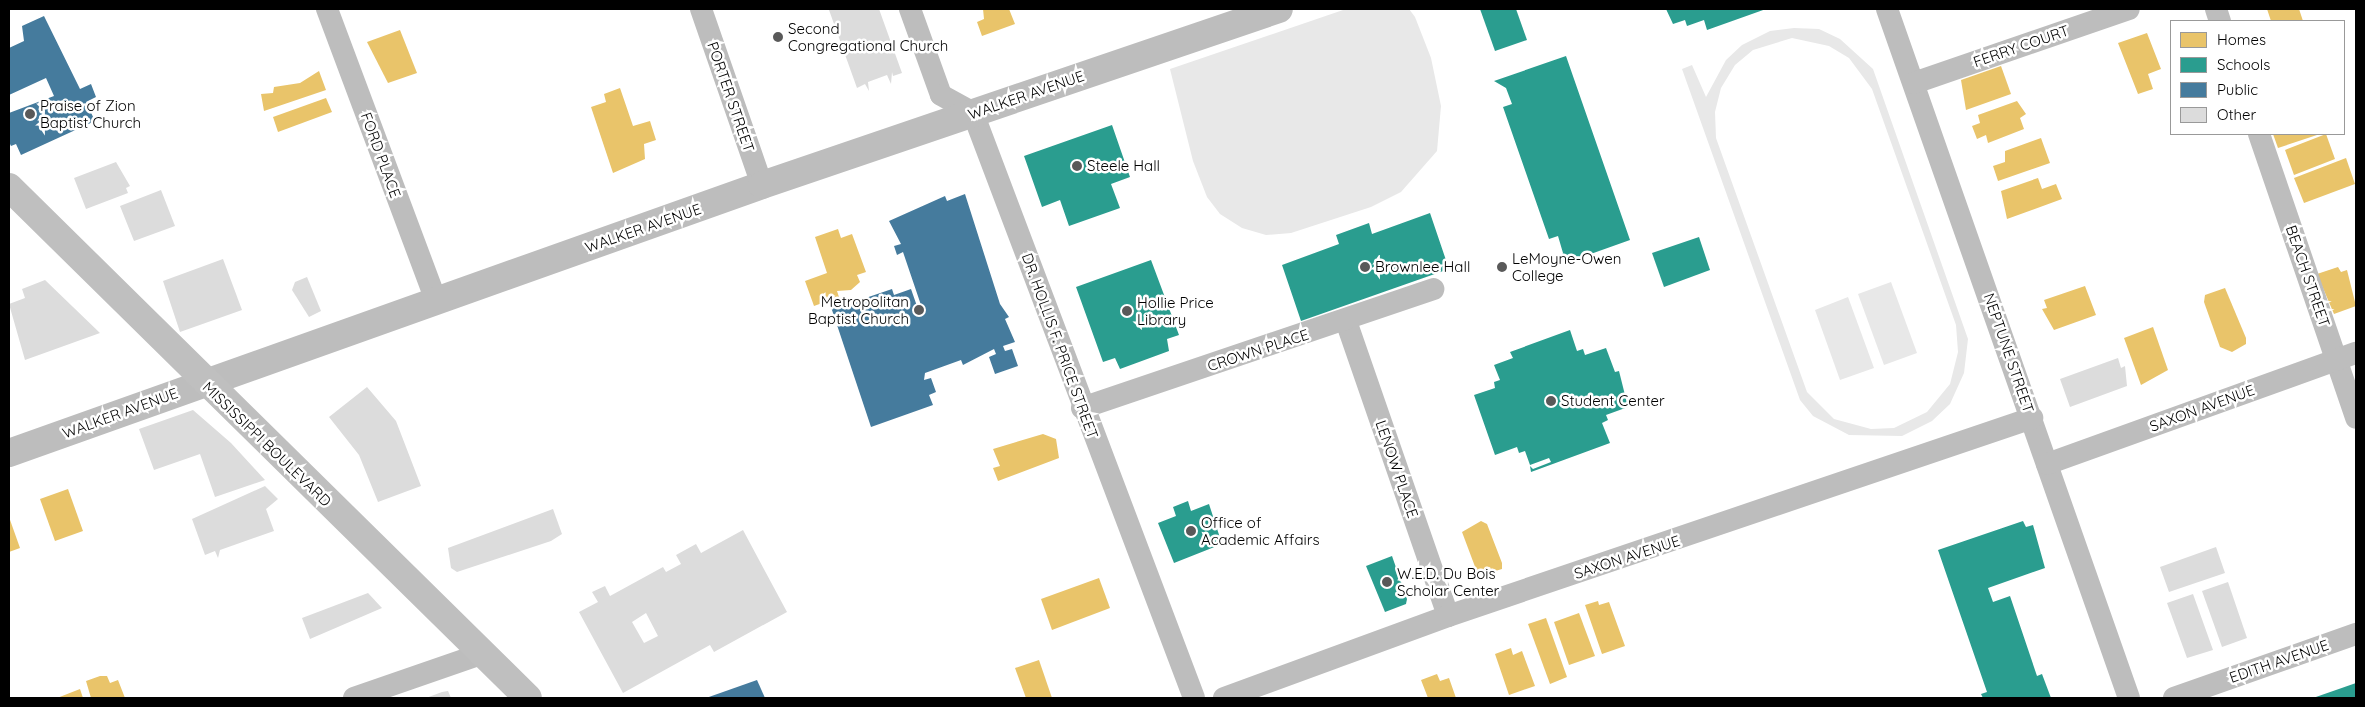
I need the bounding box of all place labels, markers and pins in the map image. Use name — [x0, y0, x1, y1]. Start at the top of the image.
place label: Second Congregational Church — [788, 19, 948, 54]
marker: Second Congregational Church — [772, 31, 784, 43]
place label: Praise of Zion Baptist Church — [40, 96, 141, 131]
marker: Praise of Zion Baptist Church — [24, 108, 36, 120]
place label: Steele Hall — [1087, 157, 1160, 175]
marker: Steele Hall — [1071, 160, 1083, 172]
place label: LeMoyne-Owen College — [1512, 249, 1621, 284]
place label: Brownlee Hall — [1375, 258, 1470, 276]
marker: Brownlee Hall — [1359, 261, 1371, 273]
marker: LeMoyne-Owen College — [1496, 261, 1508, 273]
place label: Metropolitan Baptist Church — [808, 292, 909, 327]
place label: Hollie Price Library — [1137, 293, 1214, 328]
marker: Metropolitan Baptist Church — [913, 304, 925, 316]
marker: Hollie Price Library — [1121, 305, 1133, 317]
place label: Student Center — [1561, 392, 1665, 410]
marker: Student Center — [1545, 395, 1557, 407]
place label: Office of Academic Affairs — [1201, 513, 1319, 548]
marker: Office of Academic Affairs — [1185, 525, 1197, 537]
place label: W.E.D. Du Bois Scholar Center — [1397, 564, 1499, 599]
marker: W.E.D. Du Bois Scholar Center — [1381, 576, 1393, 588]

